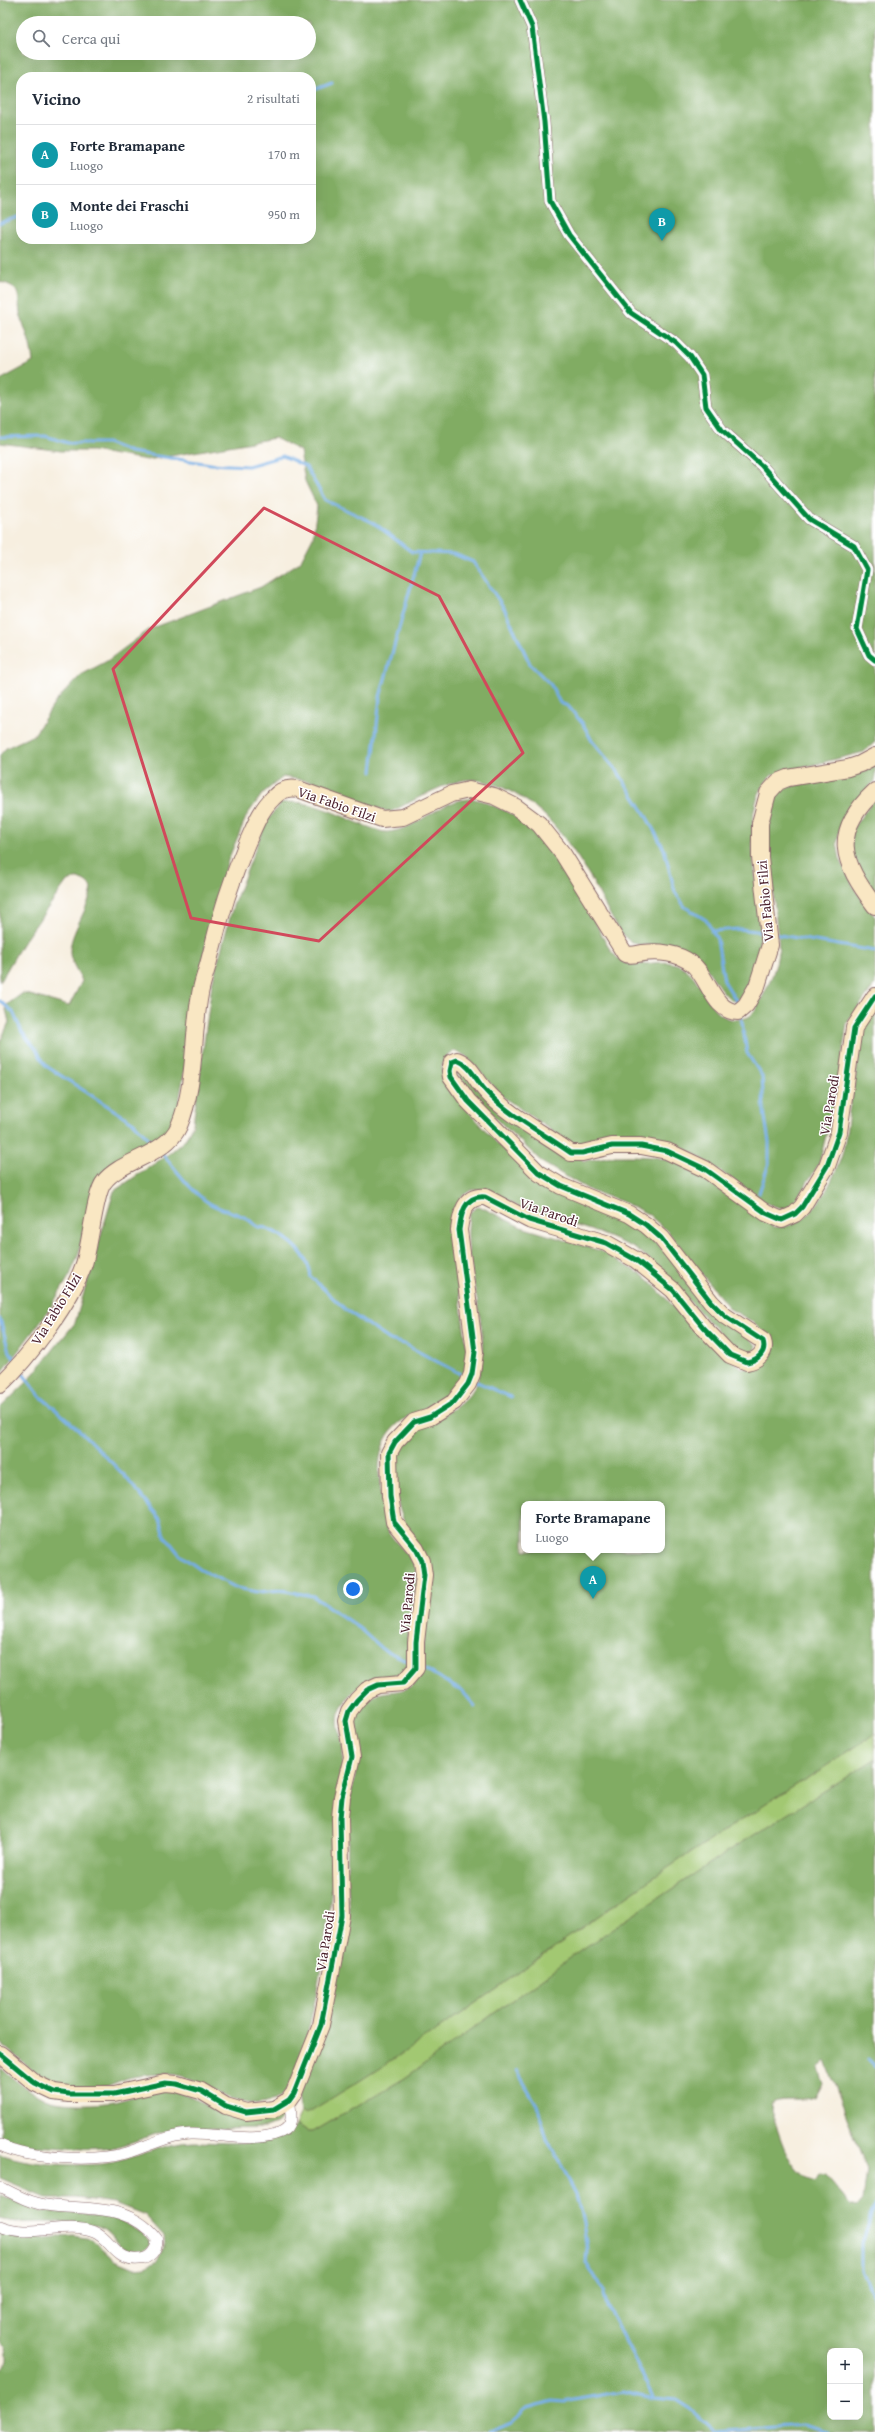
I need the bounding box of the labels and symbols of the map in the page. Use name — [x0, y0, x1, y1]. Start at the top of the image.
pin: B — [649, 208, 675, 241]
street label: Via Fabio Filzi — [295, 781, 379, 827]
street label: Via Fabio Filzi — [751, 859, 779, 943]
street label: Via Parodi — [814, 1073, 844, 1137]
street label: Via Parodi — [517, 1193, 581, 1231]
street label: Via Fabio Filzi — [26, 1269, 86, 1349]
pin: A — [580, 1566, 606, 1599]
street label: Via Parodi — [394, 1572, 420, 1634]
your location — [343, 1579, 363, 1599]
street label: Via Parodi — [310, 1909, 340, 1973]

